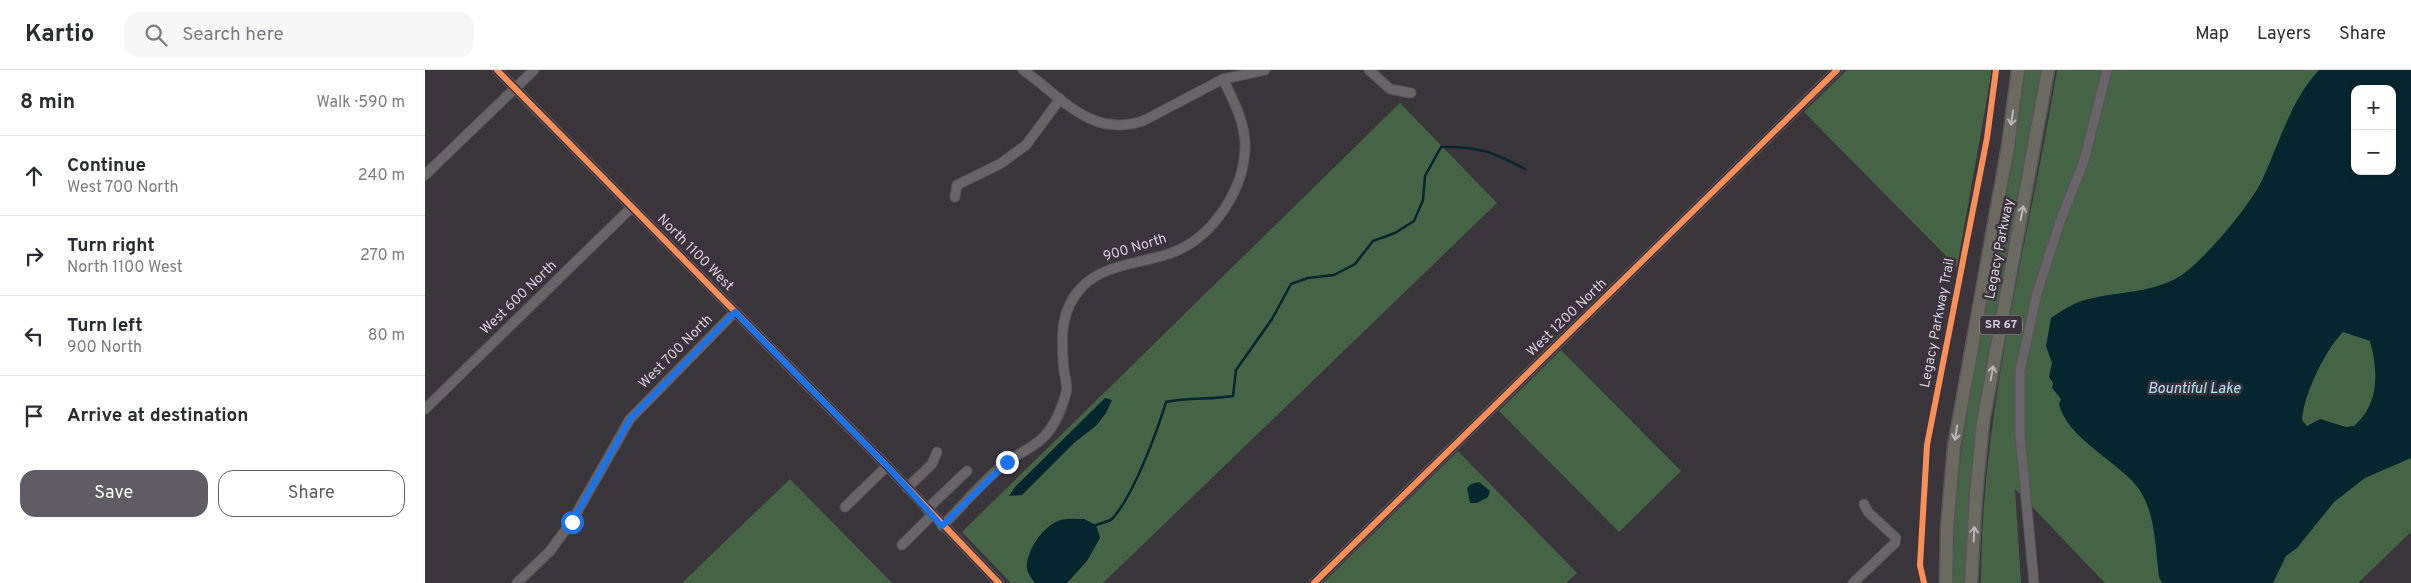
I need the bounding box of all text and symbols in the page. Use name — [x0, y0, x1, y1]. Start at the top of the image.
search box — [124, 12, 474, 57]
text: Kartio — [25, 20, 94, 50]
icon: search — [142, 21, 170, 49]
text: Search here — [182, 23, 284, 47]
text: Map — [2195, 23, 2229, 46]
text: Layers — [2257, 23, 2311, 46]
text: Share — [2339, 23, 2386, 46]
map controls — [2351, 85, 2396, 175]
button: + — [2351, 85, 2396, 130]
text: 8 min — [20, 89, 75, 116]
text: Walk · 590 m — [317, 93, 405, 113]
one-way arrow — [2006, 110, 2016, 126]
button: − — [2351, 130, 2396, 175]
text: Continue — [67, 154, 146, 178]
icon: ahead — [20, 162, 48, 190]
text: 240 m — [358, 166, 405, 186]
text: West 700 North — [67, 178, 179, 198]
street label: Legacy Parkway — [1982, 197, 2018, 301]
one-way arrow — [2017, 206, 2027, 222]
street label: North 1100 West — [653, 211, 737, 295]
street label: 900 North — [1101, 230, 1169, 266]
text: Turn right — [67, 234, 155, 258]
icon: right — [20, 242, 48, 270]
text: 270 m — [360, 246, 405, 266]
street label: West 600 North — [477, 257, 561, 339]
street label: Legacy Parkway Trail — [1917, 257, 1959, 389]
text: North 1100 West — [67, 258, 183, 278]
street label: West 1200 North — [1523, 275, 1611, 361]
street label: West 700 North — [635, 311, 717, 393]
text: Turn left — [67, 314, 143, 338]
road number: SR 67 — [1980, 316, 2022, 334]
icon: left — [20, 322, 48, 350]
text: 80 m — [368, 326, 405, 346]
text: 900 North — [67, 338, 142, 358]
one-way arrow — [1988, 365, 1998, 381]
water label: Bountiful Lake — [2148, 380, 2241, 399]
icon: arrive — [20, 402, 48, 430]
text: Arrive at destination — [67, 404, 248, 428]
one-way arrow — [1951, 425, 1961, 441]
route end — [996, 451, 1019, 474]
button: Save — [20, 470, 208, 517]
button: Share — [218, 470, 405, 517]
route start — [561, 511, 584, 534]
one-way arrow — [1969, 527, 1978, 543]

